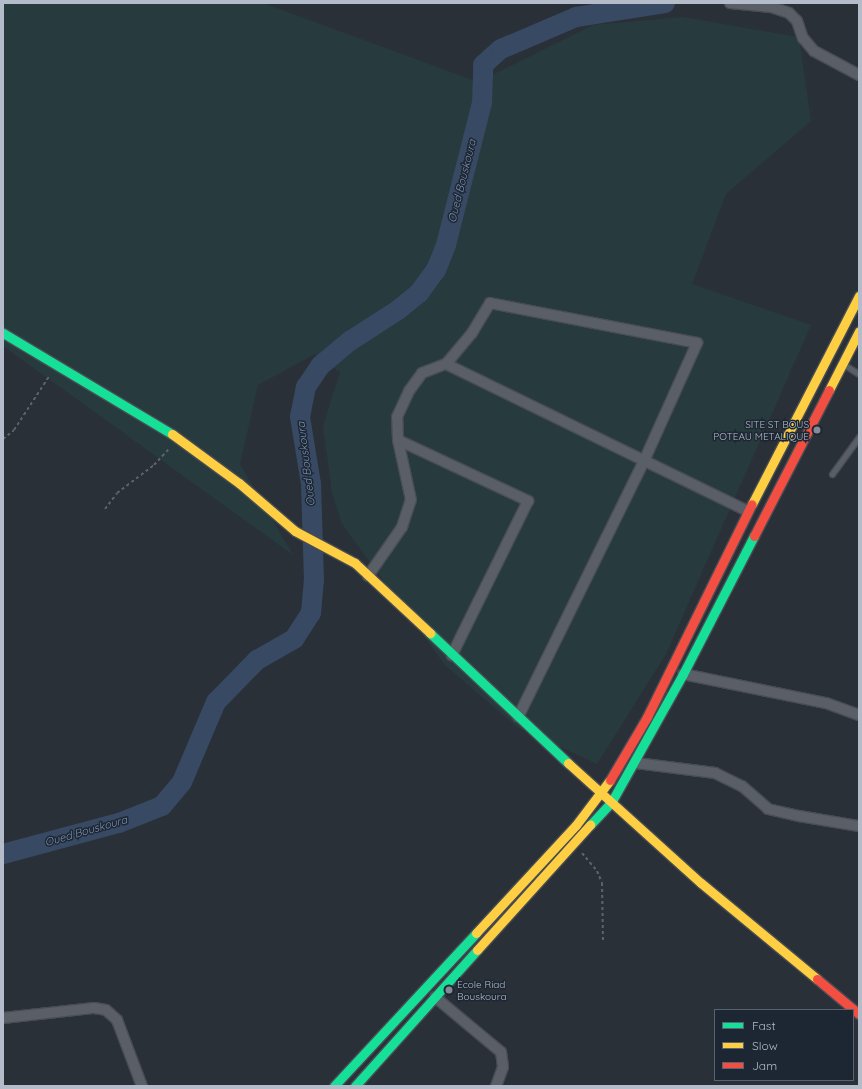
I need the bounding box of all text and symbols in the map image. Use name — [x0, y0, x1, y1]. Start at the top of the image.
water label: Oued Bouskoura — [445, 138, 479, 224]
place label: SITE ST BOUS POTEAU METALIQUE — [713, 418, 809, 442]
water label: Oued Bouskoura — [294, 421, 318, 507]
marker: SITE ST BOUS POTEAU METALIQUE — [812, 425, 822, 435]
water label: Oued Bouskoura — [43, 813, 129, 849]
place label: Ecole Riad Bouskoura — [457, 978, 507, 1002]
marker: Ecole Riad Bouskoura — [444, 985, 454, 995]
legend — [714, 1009, 854, 1081]
text: Fast — [752, 1018, 776, 1033]
text: Slow — [752, 1038, 778, 1053]
text: Jam — [752, 1058, 777, 1073]

